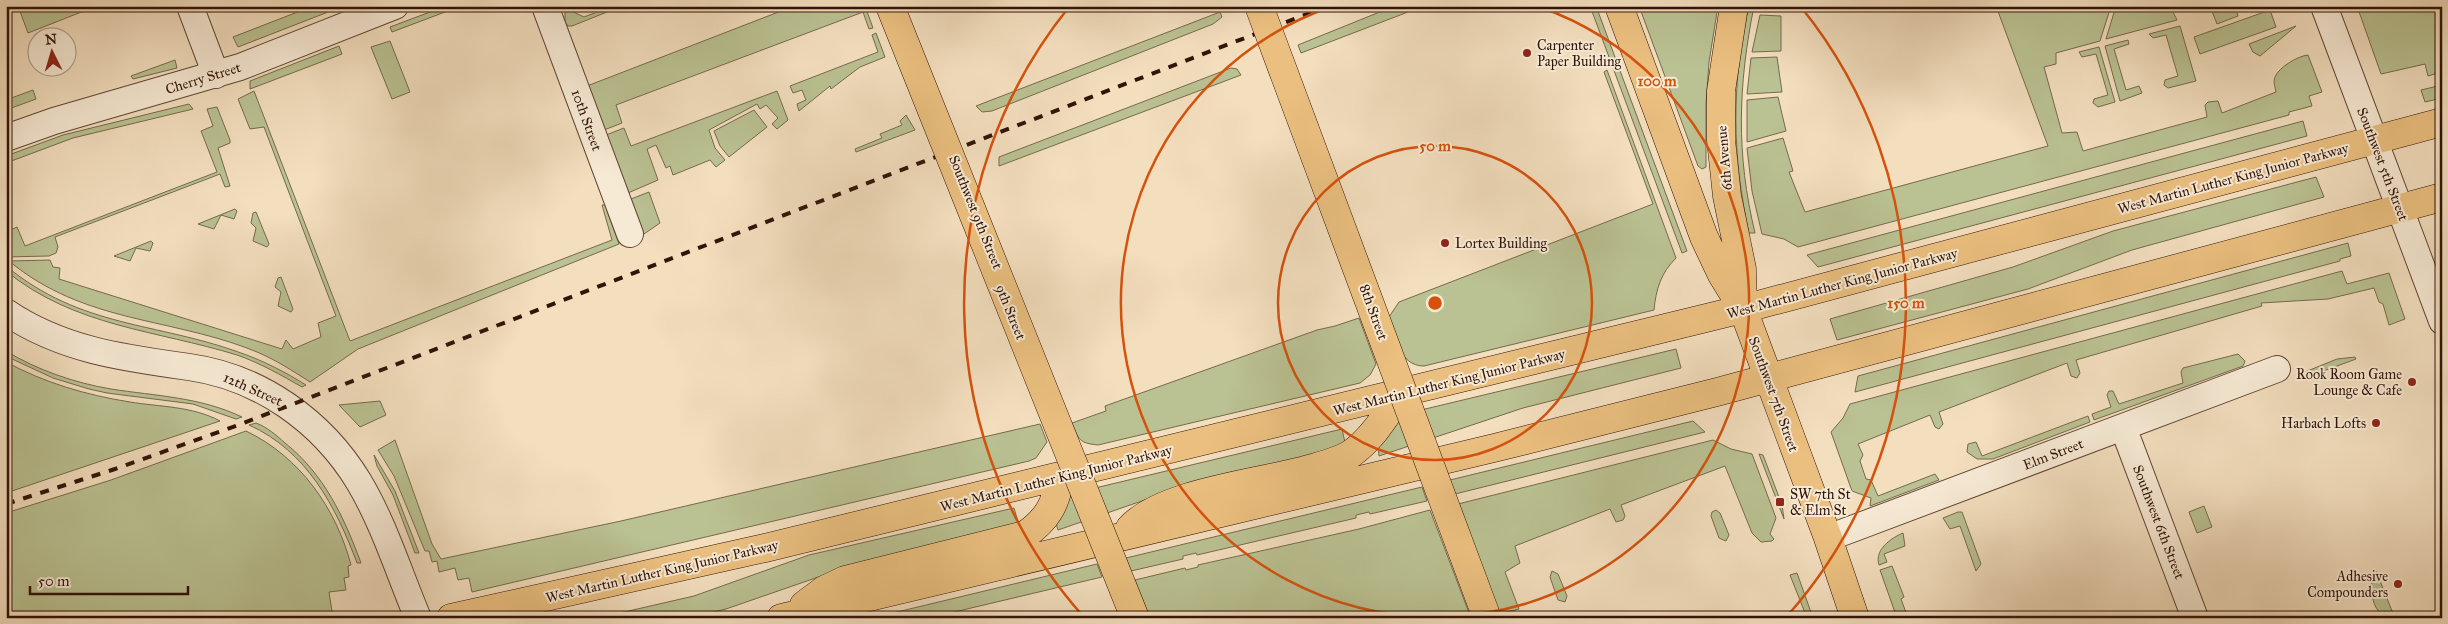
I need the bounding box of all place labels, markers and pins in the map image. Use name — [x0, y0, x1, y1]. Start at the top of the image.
place label: Carpenter Paper Building — [1537, 37, 1622, 70]
marker: Carpenter Paper Building — [1521, 47, 1533, 59]
place label: Lortex Building — [1455, 235, 1547, 252]
marker: Lortex Building — [1439, 237, 1451, 249]
centre of rings — [1426, 294, 1444, 312]
place label: Rook Room Game Lounge & Cafe — [2296, 366, 2402, 399]
marker: Rook Room Game Lounge & Cafe — [2406, 376, 2418, 388]
place label: Harbach Lofts — [2281, 415, 2366, 432]
marker: Harbach Lofts — [2370, 417, 2382, 429]
place label: SW 7th St & Elm St — [1790, 486, 1851, 519]
marker: SW 7th St & Elm St — [1774, 496, 1786, 508]
place label: Adhesive Compounders — [2307, 568, 2388, 601]
marker: Adhesive Compounders — [2392, 578, 2404, 590]

